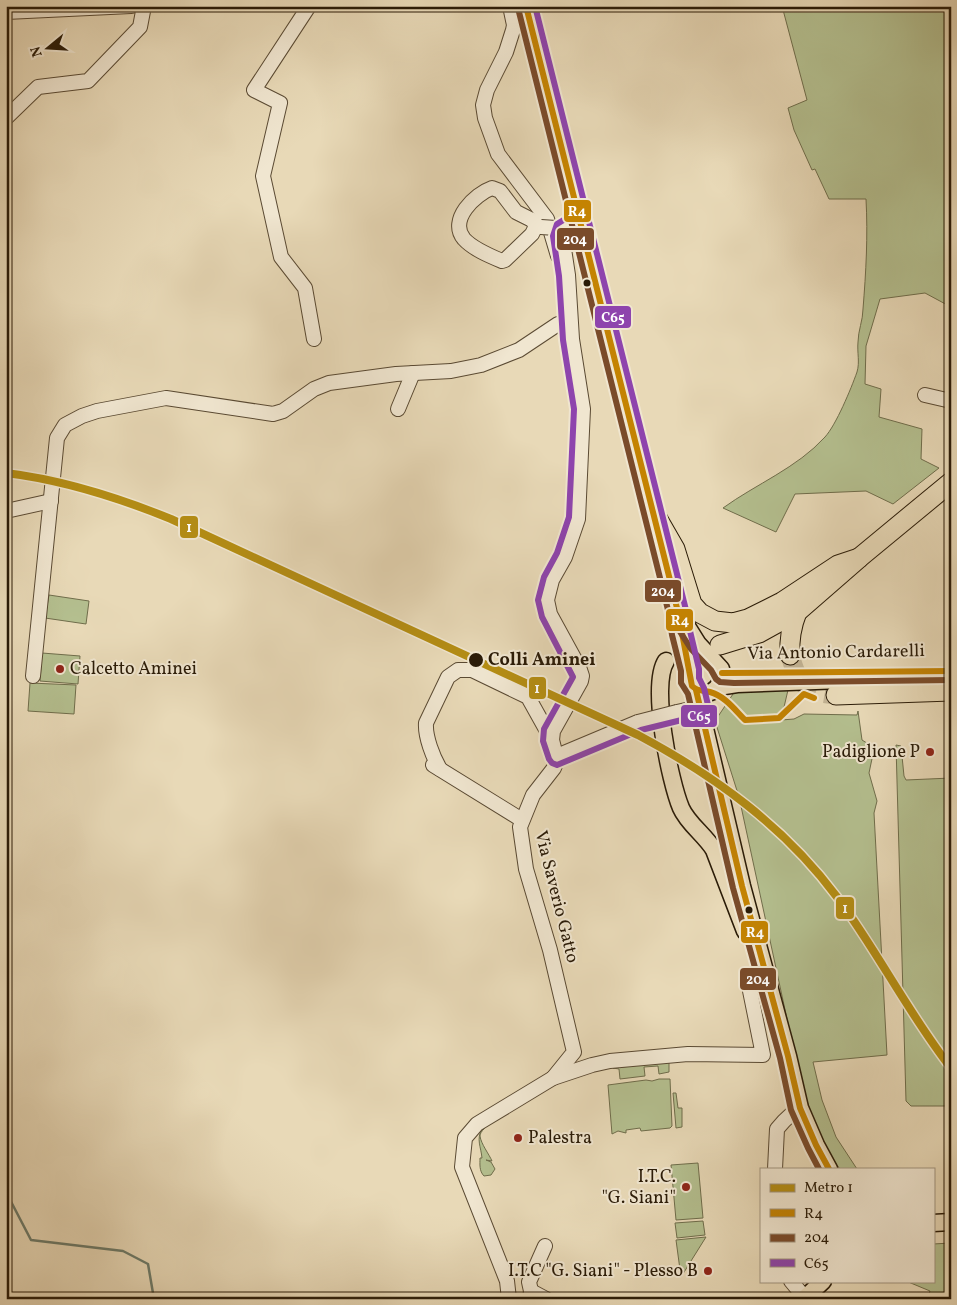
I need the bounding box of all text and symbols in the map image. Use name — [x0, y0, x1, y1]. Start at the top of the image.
north arrow — [22, 22, 72, 72]
text: N — [26, 44, 48, 59]
line badge: R4 — [563, 199, 592, 223]
text: R4 — [568, 203, 587, 222]
line badge: 204 — [556, 227, 595, 251]
text: 204 — [563, 231, 588, 250]
unlabelled marker — [582, 278, 592, 288]
line badge: C65 — [594, 305, 632, 329]
text: C65 — [601, 309, 625, 328]
line badge: 1 — [179, 515, 199, 539]
text: 1 — [186, 519, 192, 538]
line badge: 204 — [644, 579, 682, 603]
text: 204 — [651, 583, 676, 602]
line badge: R4 — [665, 608, 694, 632]
text: R4 — [671, 612, 690, 631]
street label: Via Antonio Cardarelli — [747, 639, 925, 667]
place label: Colli Aminei — [488, 648, 596, 673]
marker: Colli Aminei — [467, 651, 485, 669]
place label: Calcetto Aminei — [70, 657, 197, 682]
marker: Calcetto Aminei — [54, 663, 66, 675]
line badge: 1 — [528, 676, 547, 700]
text: 1 — [534, 680, 540, 699]
line badge: C65 — [680, 704, 718, 728]
text: C65 — [687, 708, 711, 727]
place label: Padiglione P — [822, 740, 920, 765]
marker: Padiglione P — [924, 746, 936, 758]
street label: Via Saverio Gatto — [527, 828, 585, 966]
line badge: 1 — [835, 896, 855, 920]
text: 1 — [842, 900, 848, 919]
unlabelled marker — [744, 905, 754, 915]
line badge: R4 — [740, 920, 769, 944]
text: R4 — [746, 924, 765, 943]
line badge: 204 — [739, 967, 777, 991]
text: 204 — [746, 971, 771, 990]
place label: Palestra — [528, 1126, 592, 1151]
marker: Palestra — [512, 1132, 524, 1144]
place label: I.T.C. "G. Siani" — [602, 1165, 676, 1211]
legend — [760, 1168, 934, 1282]
text: Metro 1 — [804, 1178, 853, 1199]
marker: I.T.C. "G. Siani" — [680, 1181, 692, 1193]
text: R4 — [804, 1204, 823, 1225]
text: 204 — [804, 1228, 830, 1249]
text: C65 — [804, 1254, 829, 1275]
place label: I.T.C "G. Siani" - Plesso B — [508, 1259, 698, 1284]
marker: I.T.C "G. Siani" - Plesso B — [702, 1265, 714, 1277]

